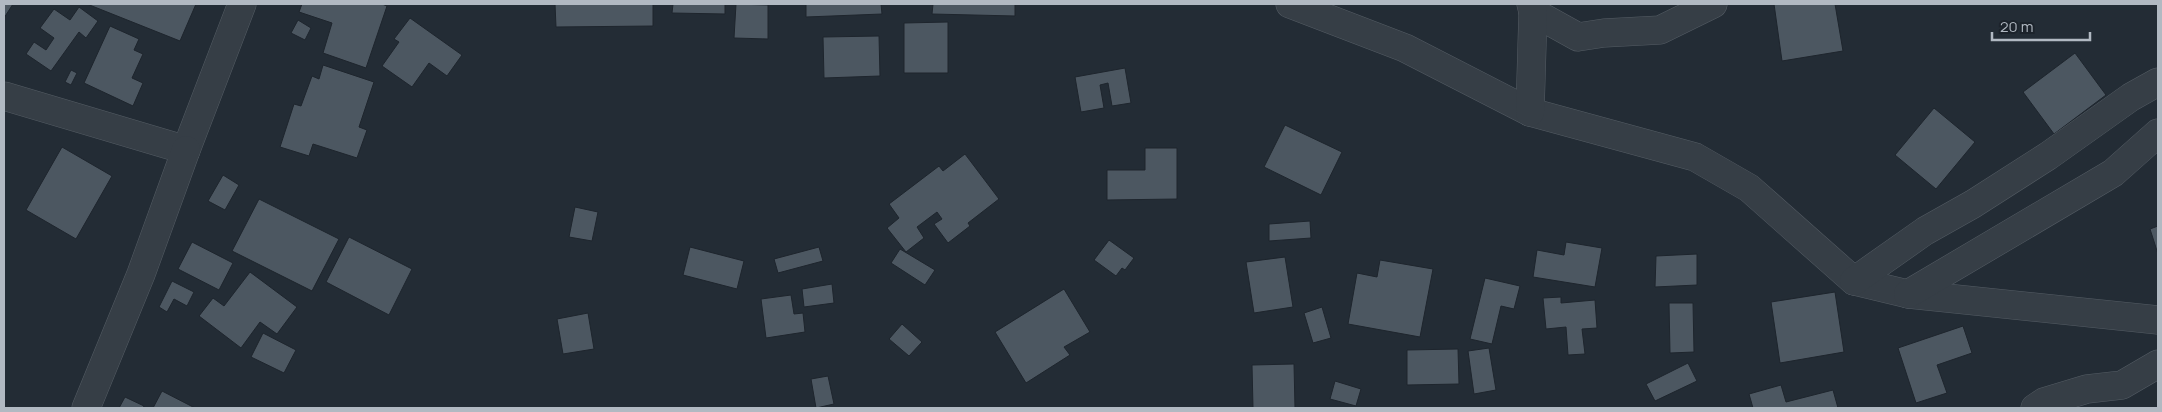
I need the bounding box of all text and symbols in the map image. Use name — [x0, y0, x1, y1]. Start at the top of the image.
scale bar — [1992, 10, 2090, 42]
text: 20 m — [2000, 16, 2033, 37]

